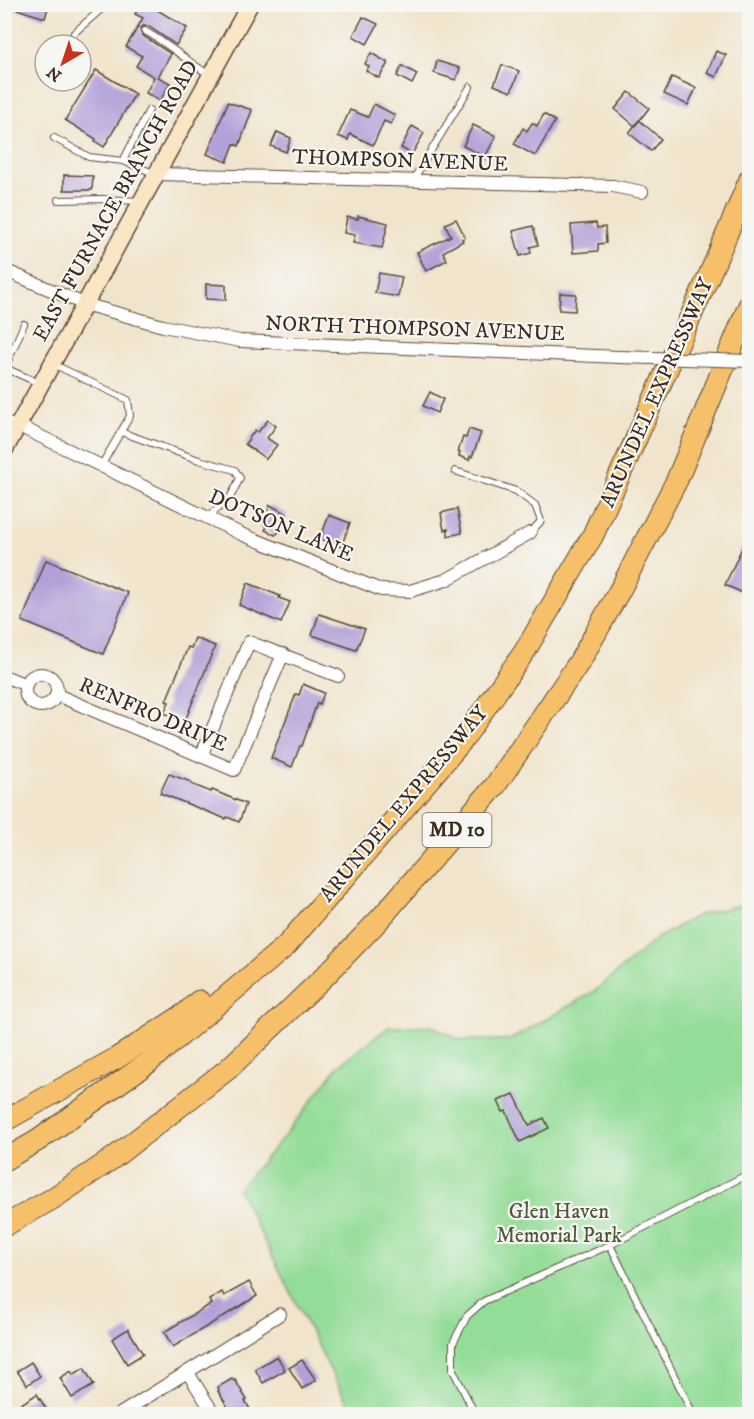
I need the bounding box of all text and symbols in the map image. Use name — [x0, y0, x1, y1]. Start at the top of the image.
north arrow — [33, 33, 93, 93]
street label: EAST FURNACE BRANCH ROAD — [28, 56, 204, 346]
street label: THOMPSON AVENUE — [292, 144, 509, 178]
street label: ARUNDEL EXPRESSWAY — [595, 274, 720, 512]
street label: NORTH THOMPSON AVENUE — [265, 311, 565, 347]
street label: DOTSON LANE — [205, 484, 357, 568]
street label: RENFRO DRIVE — [75, 672, 231, 758]
street label: ARUNDEL EXPRESSWAY — [314, 700, 494, 907]
road number: MD 10 — [422, 813, 492, 847]
park label: Glen Haven Memorial Park — [496, 1199, 622, 1249]

